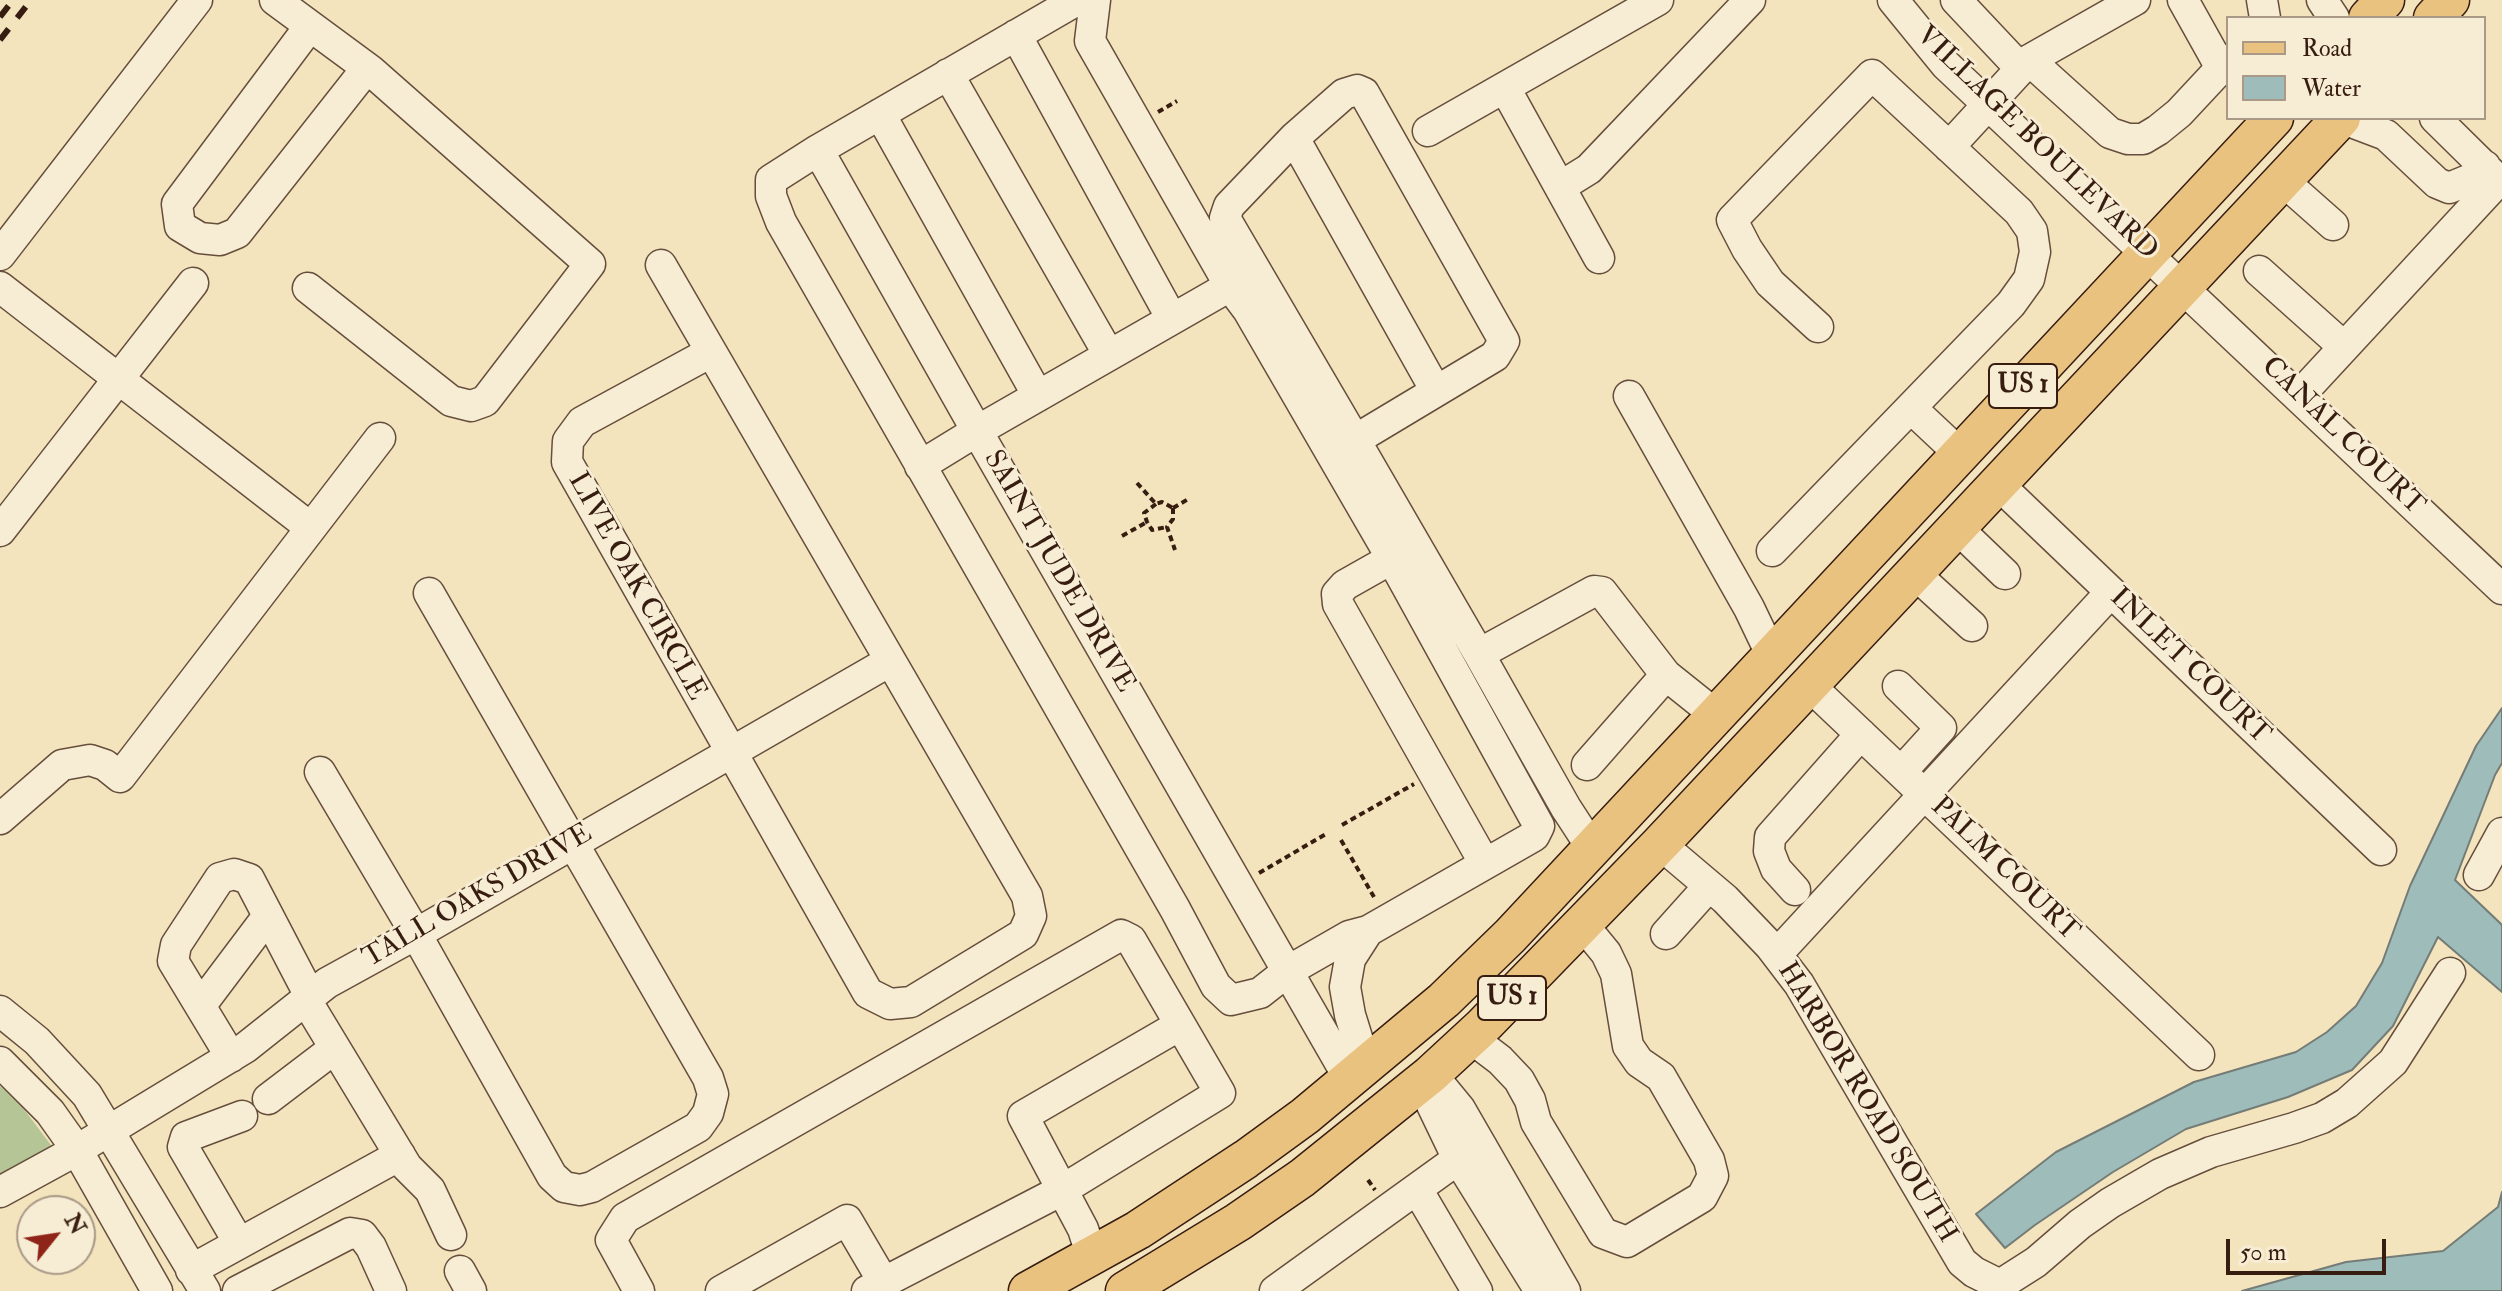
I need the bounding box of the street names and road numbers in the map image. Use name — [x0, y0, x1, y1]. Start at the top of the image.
street label: VILLAGE BOULEVARD — [1908, 20, 2164, 268]
street label: CANAL COURT — [2254, 351, 2430, 523]
road number: US 1 — [1989, 364, 2057, 408]
street label: SAINT JUDE DRIVE — [975, 445, 1141, 699]
street label: LIVE OAK CIRCLE — [559, 467, 713, 707]
street label: INLET COURT — [2102, 582, 2276, 752]
street label: PALM COURT — [1923, 791, 2085, 949]
street label: TALL OAKS DRIVE — [357, 818, 599, 976]
street label: HARBOR ROAD SOUTH — [1769, 957, 1963, 1249]
road number: US 1 — [1478, 976, 1546, 1020]

